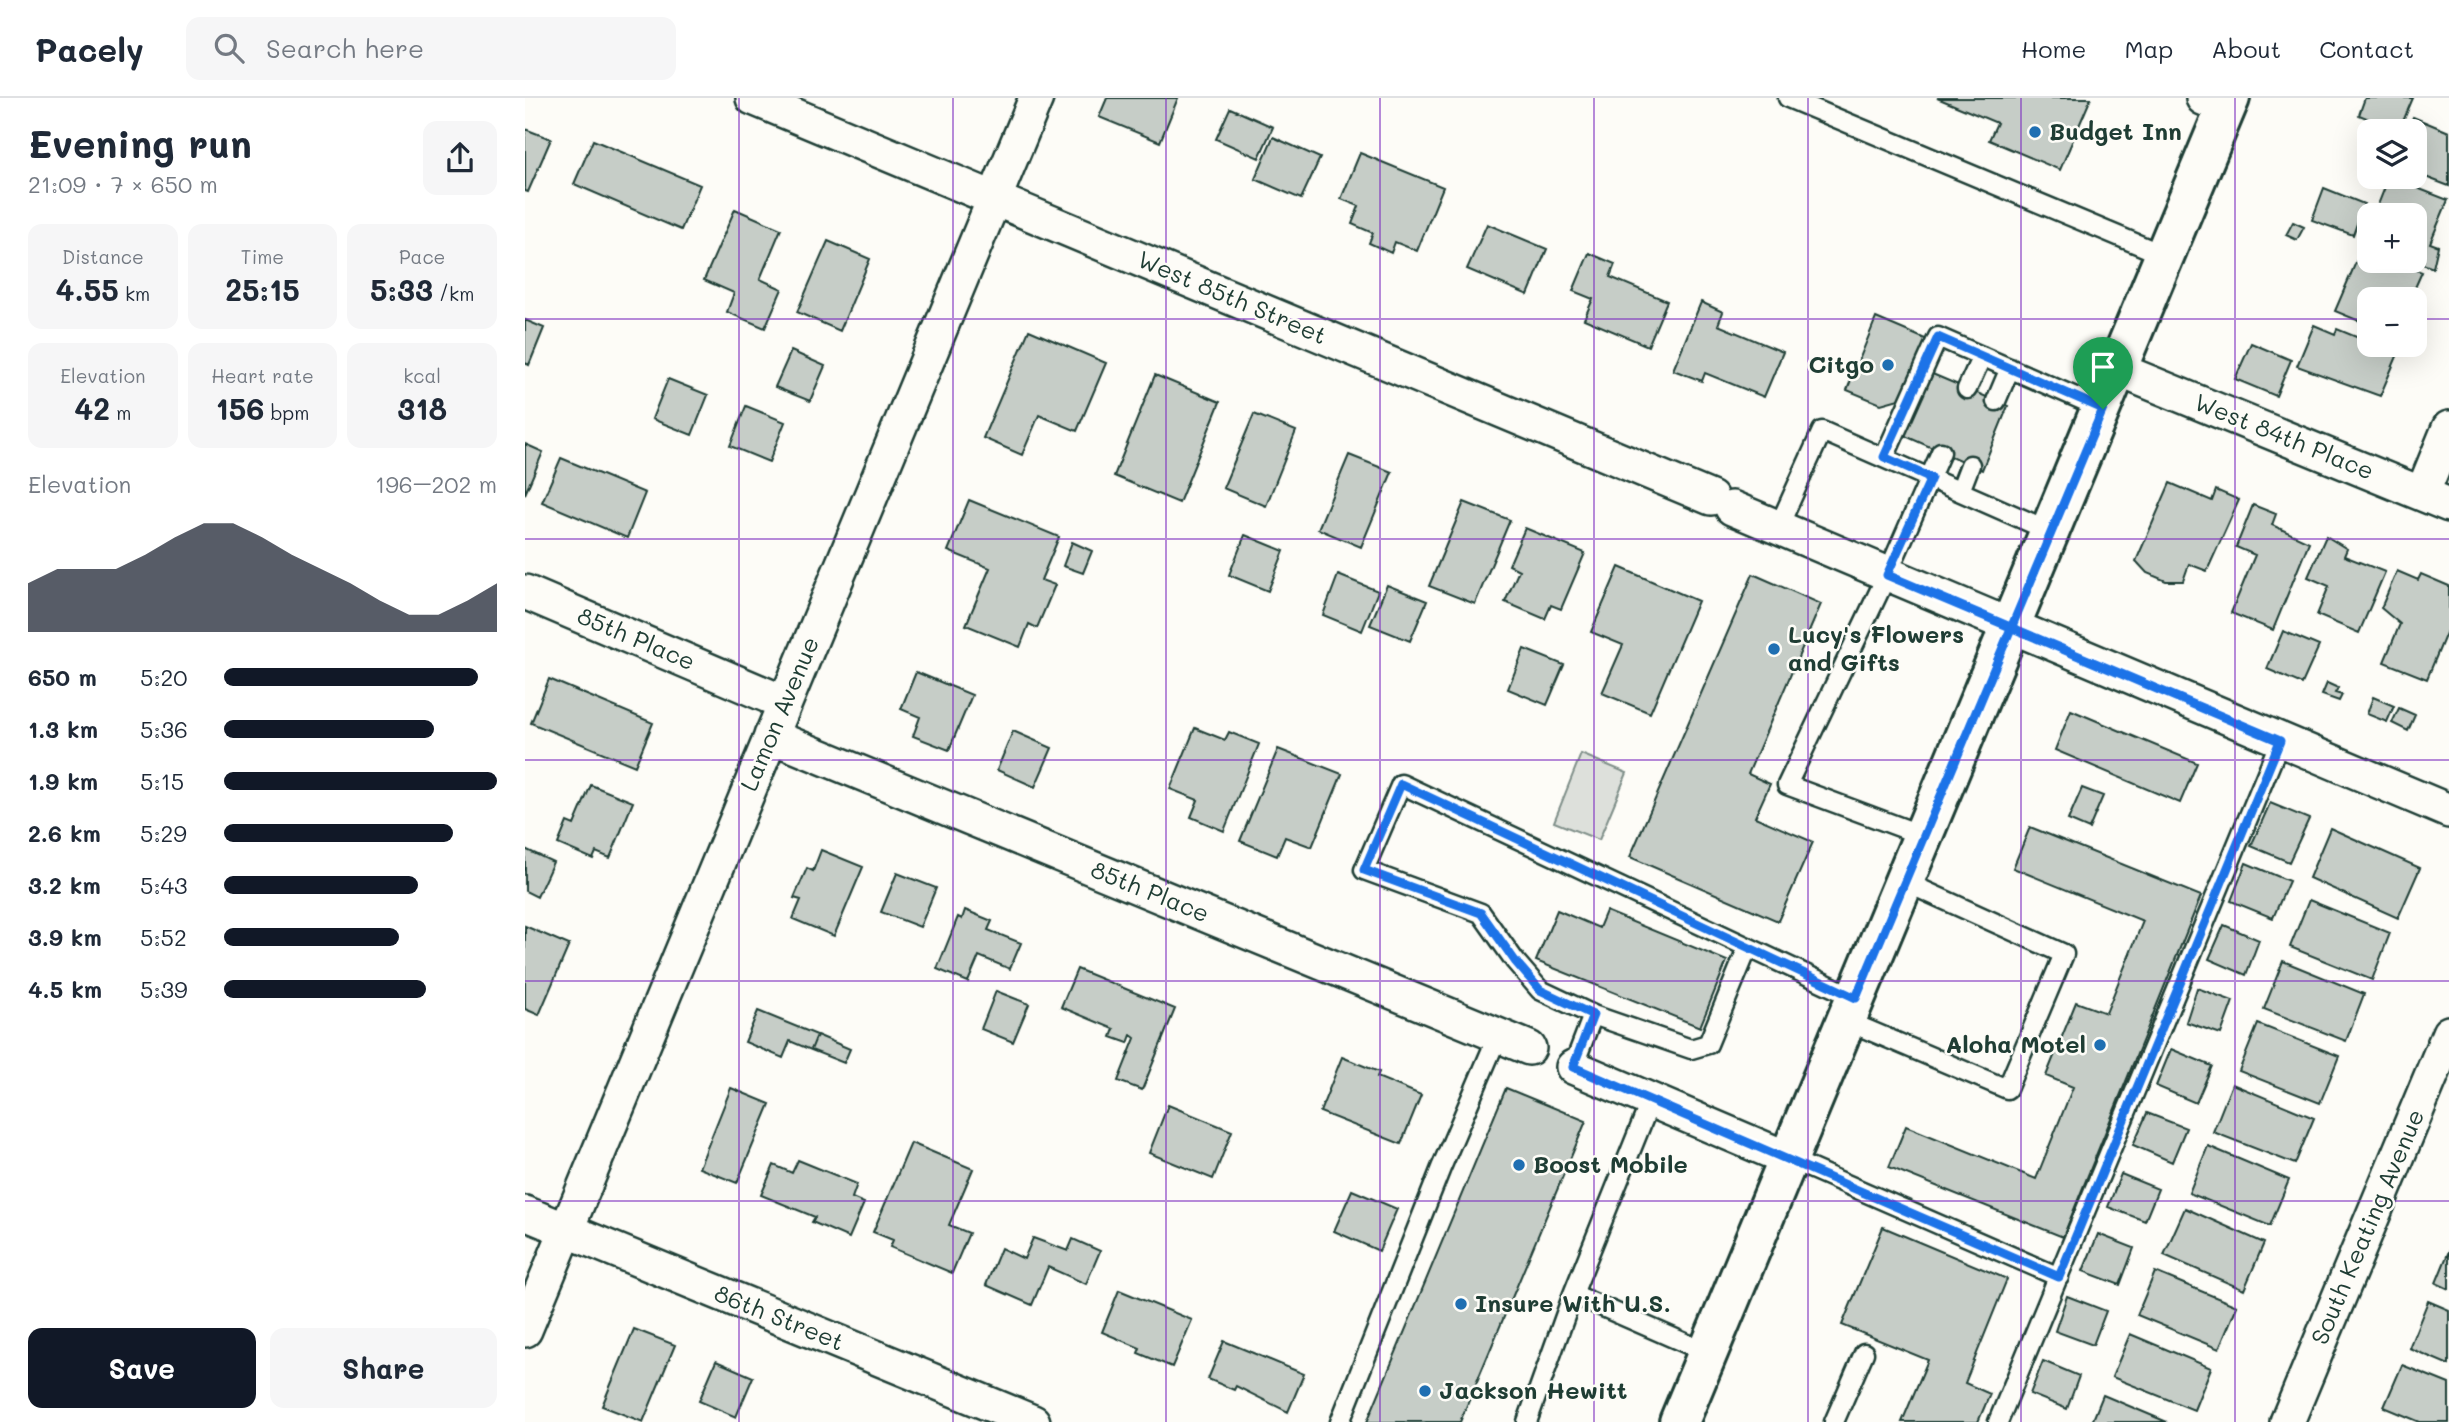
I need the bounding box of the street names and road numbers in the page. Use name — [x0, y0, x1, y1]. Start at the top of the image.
street label: West 85th Street — [1133, 243, 1332, 350]
street label: West 84th Place — [2190, 385, 2379, 486]
street label: 85th Place — [573, 599, 700, 676]
street label: Lamon Avenue — [732, 631, 825, 795]
street label: 85th Place — [1087, 853, 1214, 928]
street label: South Keating Avenue — [2303, 1104, 2430, 1349]
street label: 86th Street — [710, 1277, 849, 1357]

